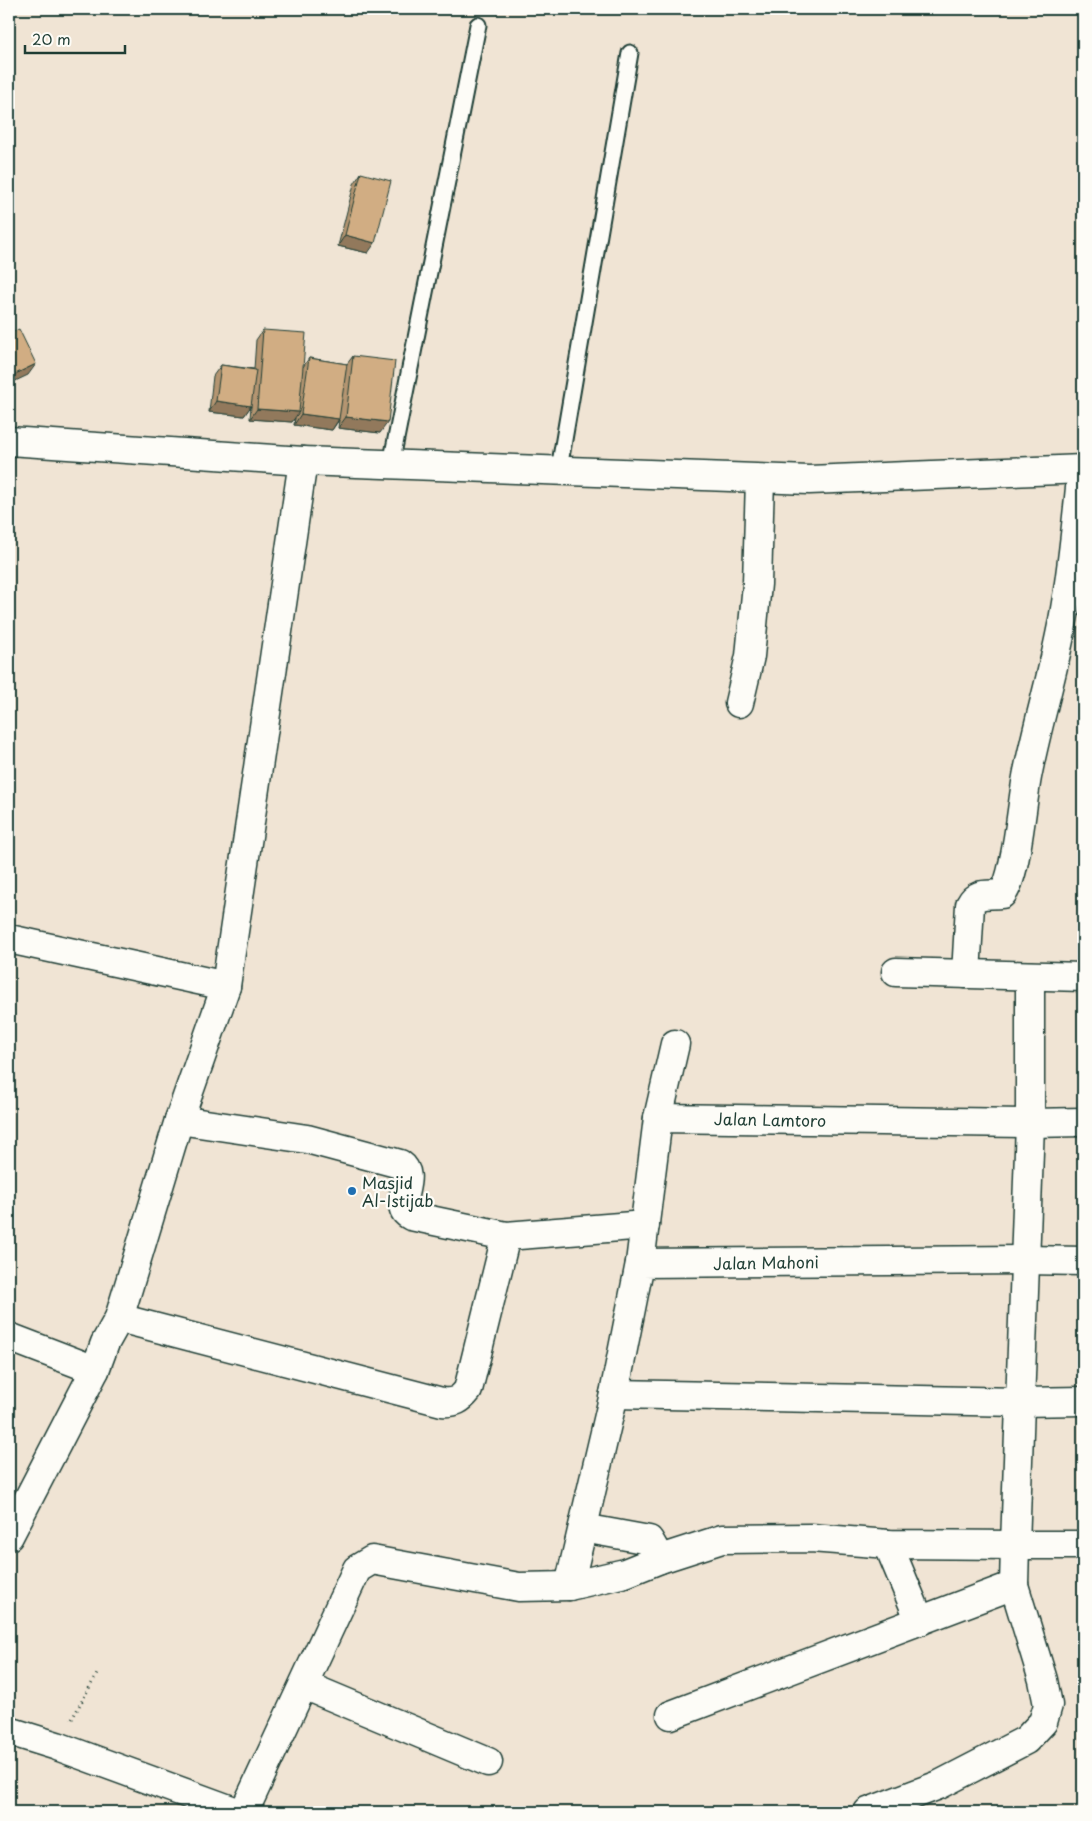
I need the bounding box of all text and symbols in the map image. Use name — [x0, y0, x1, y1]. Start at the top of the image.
scale bar — [25, 22, 125, 54]
text: 20 m — [32, 27, 71, 50]
street label: Jalan Lamtoro — [714, 1106, 826, 1132]
place label: Masjid Al-Istijab — [362, 1170, 434, 1212]
marker: Masjid Al-Istijab — [346, 1185, 358, 1197]
street label: Jalan Mahoni — [713, 1249, 819, 1275]

